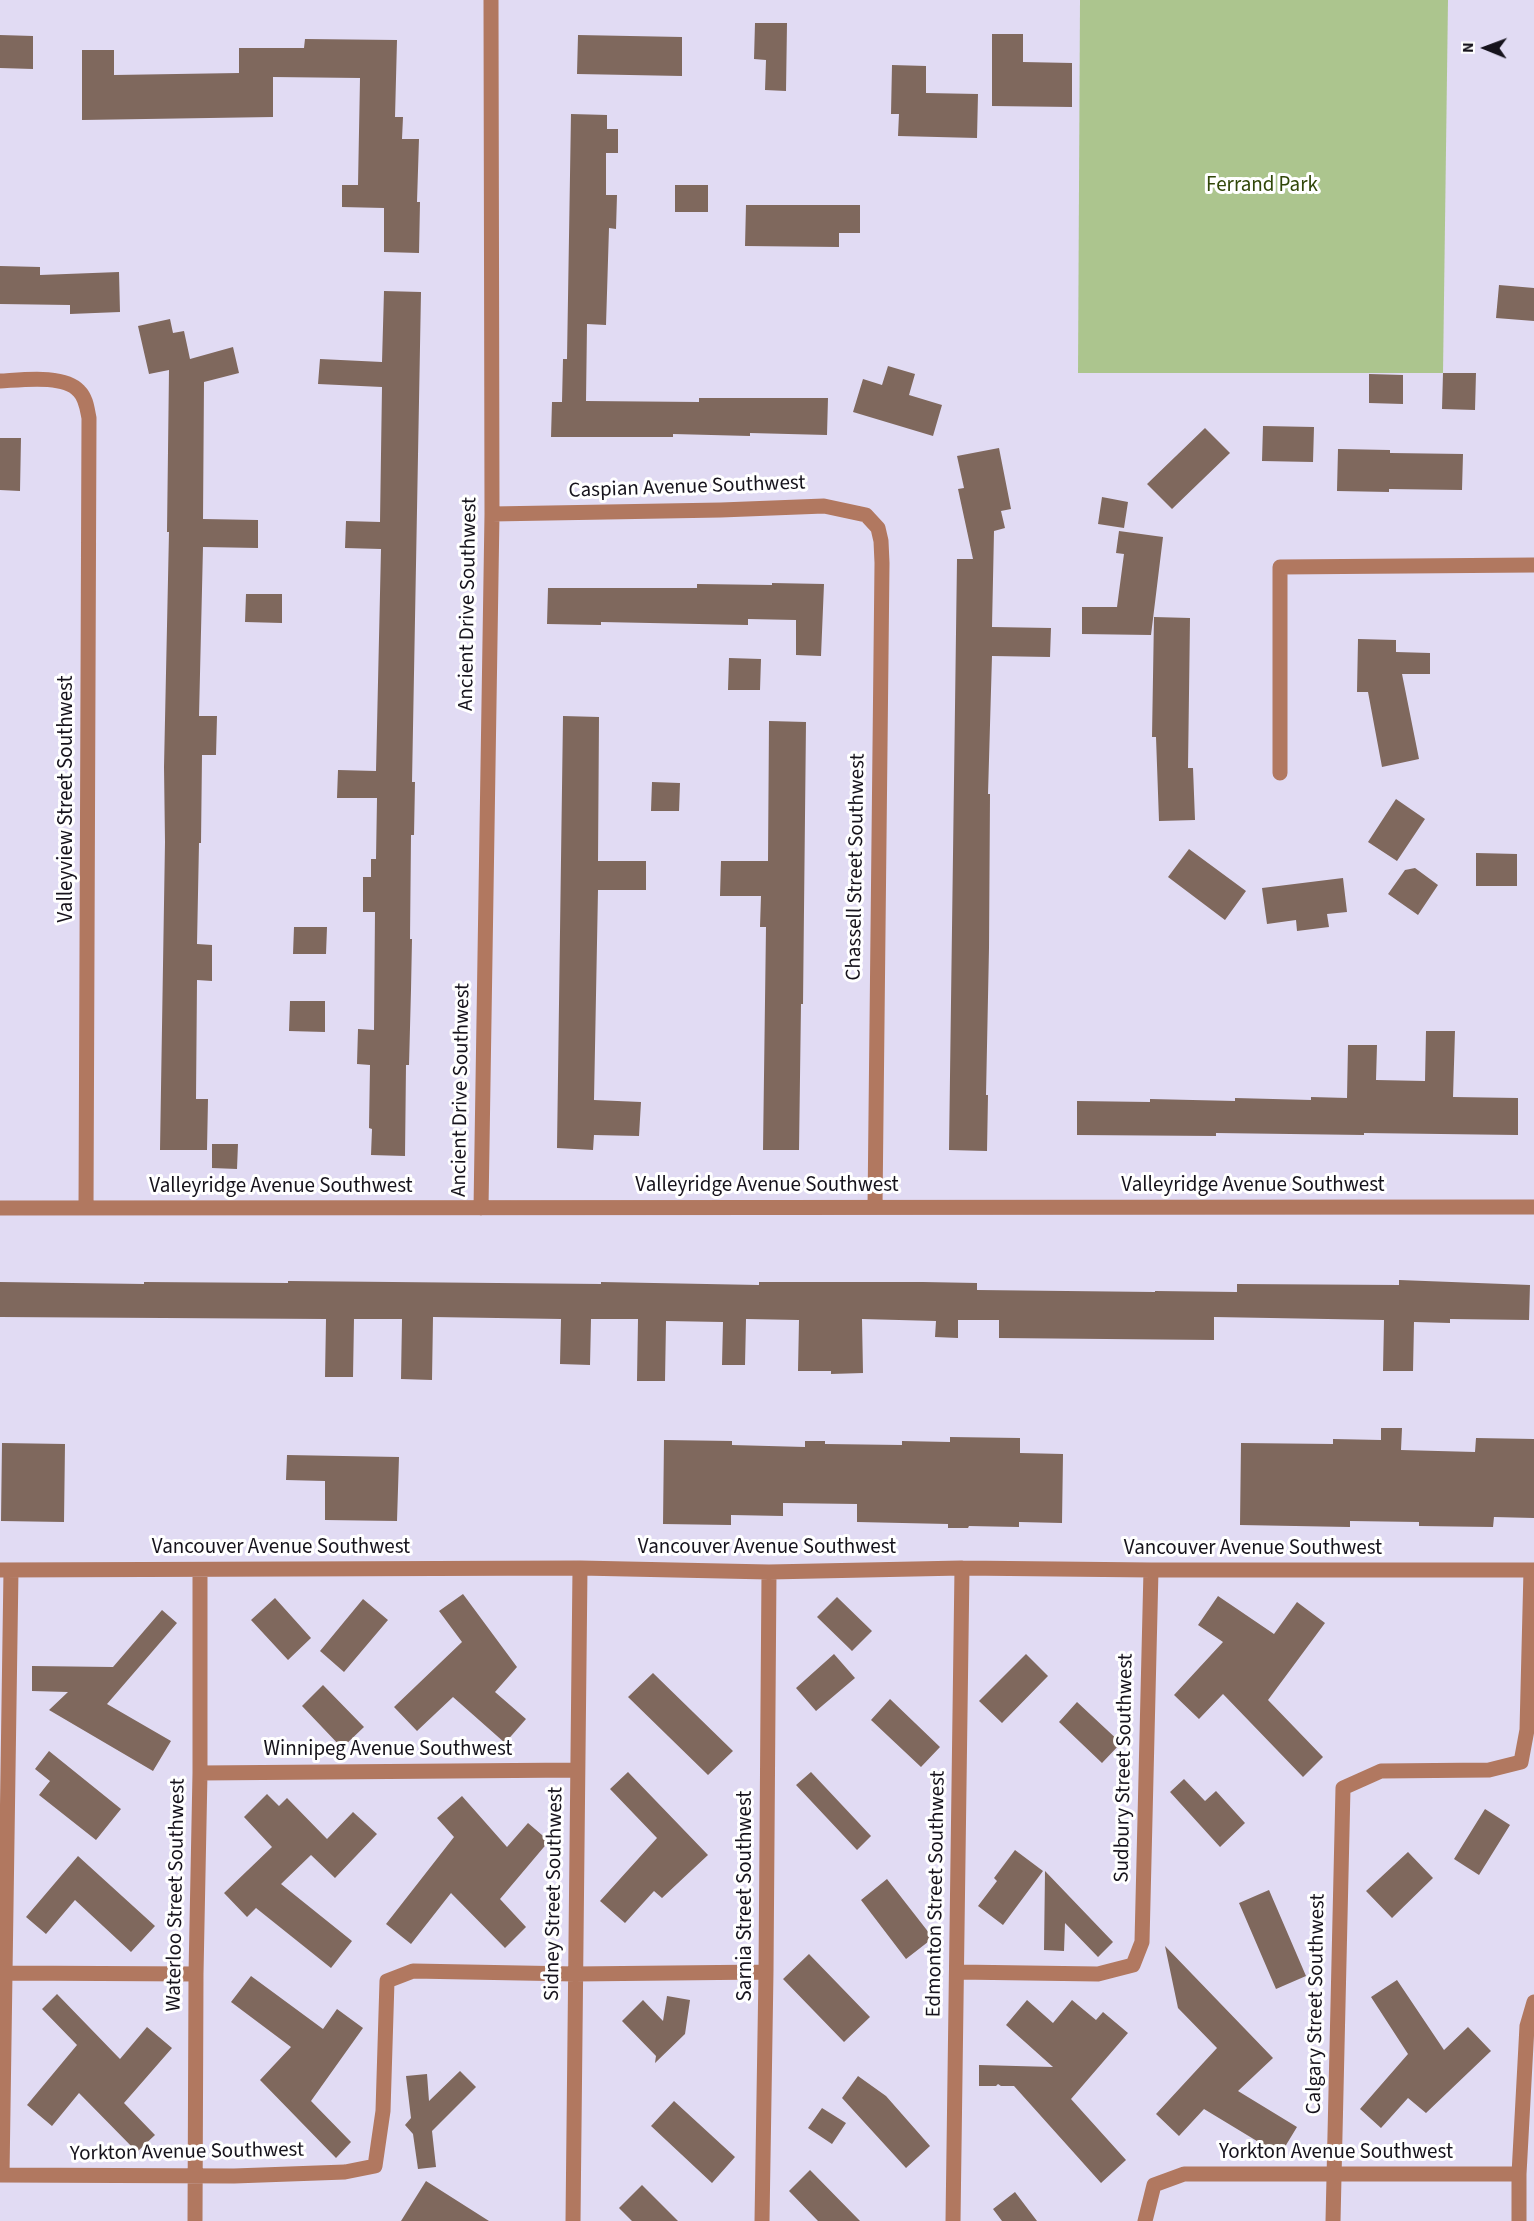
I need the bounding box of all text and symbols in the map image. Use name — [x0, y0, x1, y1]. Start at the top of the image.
north arrow — [1456, 18, 1516, 78]
text: N — [1457, 42, 1479, 53]
park label: Ferrand Park — [1206, 173, 1318, 199]
street label: Caspian Avenue Southwest — [568, 471, 806, 505]
street label: Ancient Drive Southwest — [455, 497, 483, 711]
street label: Valleyview Street Southwest — [54, 675, 80, 923]
street label: Chassell Street Southwest — [842, 753, 872, 981]
street label: Ancient Drive Southwest — [448, 983, 476, 1197]
street label: Valleyridge Avenue Southwest — [635, 1173, 899, 1199]
street label: Valleyridge Avenue Southwest — [1121, 1173, 1385, 1199]
street label: Valleyridge Avenue Southwest — [149, 1174, 413, 1200]
street label: Vancouver Avenue Southwest — [152, 1535, 410, 1561]
street label: Vancouver Avenue Southwest — [638, 1535, 896, 1561]
street label: Vancouver Avenue Southwest — [1124, 1536, 1382, 1562]
street label: Sudbury Street Southwest — [1110, 1653, 1140, 1883]
street label: Winnipeg Avenue Southwest — [264, 1737, 512, 1763]
street label: Edmonton Street Southwest — [922, 1770, 952, 2018]
street label: Waterloo Street Southwest — [162, 1778, 192, 2012]
street label: Sidney Street Southwest — [541, 1787, 569, 2001]
street label: Sarnia Street Southwest — [733, 1791, 759, 2001]
street label: Calgary Street Southwest — [1302, 1893, 1332, 2115]
street label: Yorkton Avenue Southwest — [70, 2138, 304, 2168]
street label: Yorkton Avenue Southwest — [1219, 2140, 1453, 2166]

